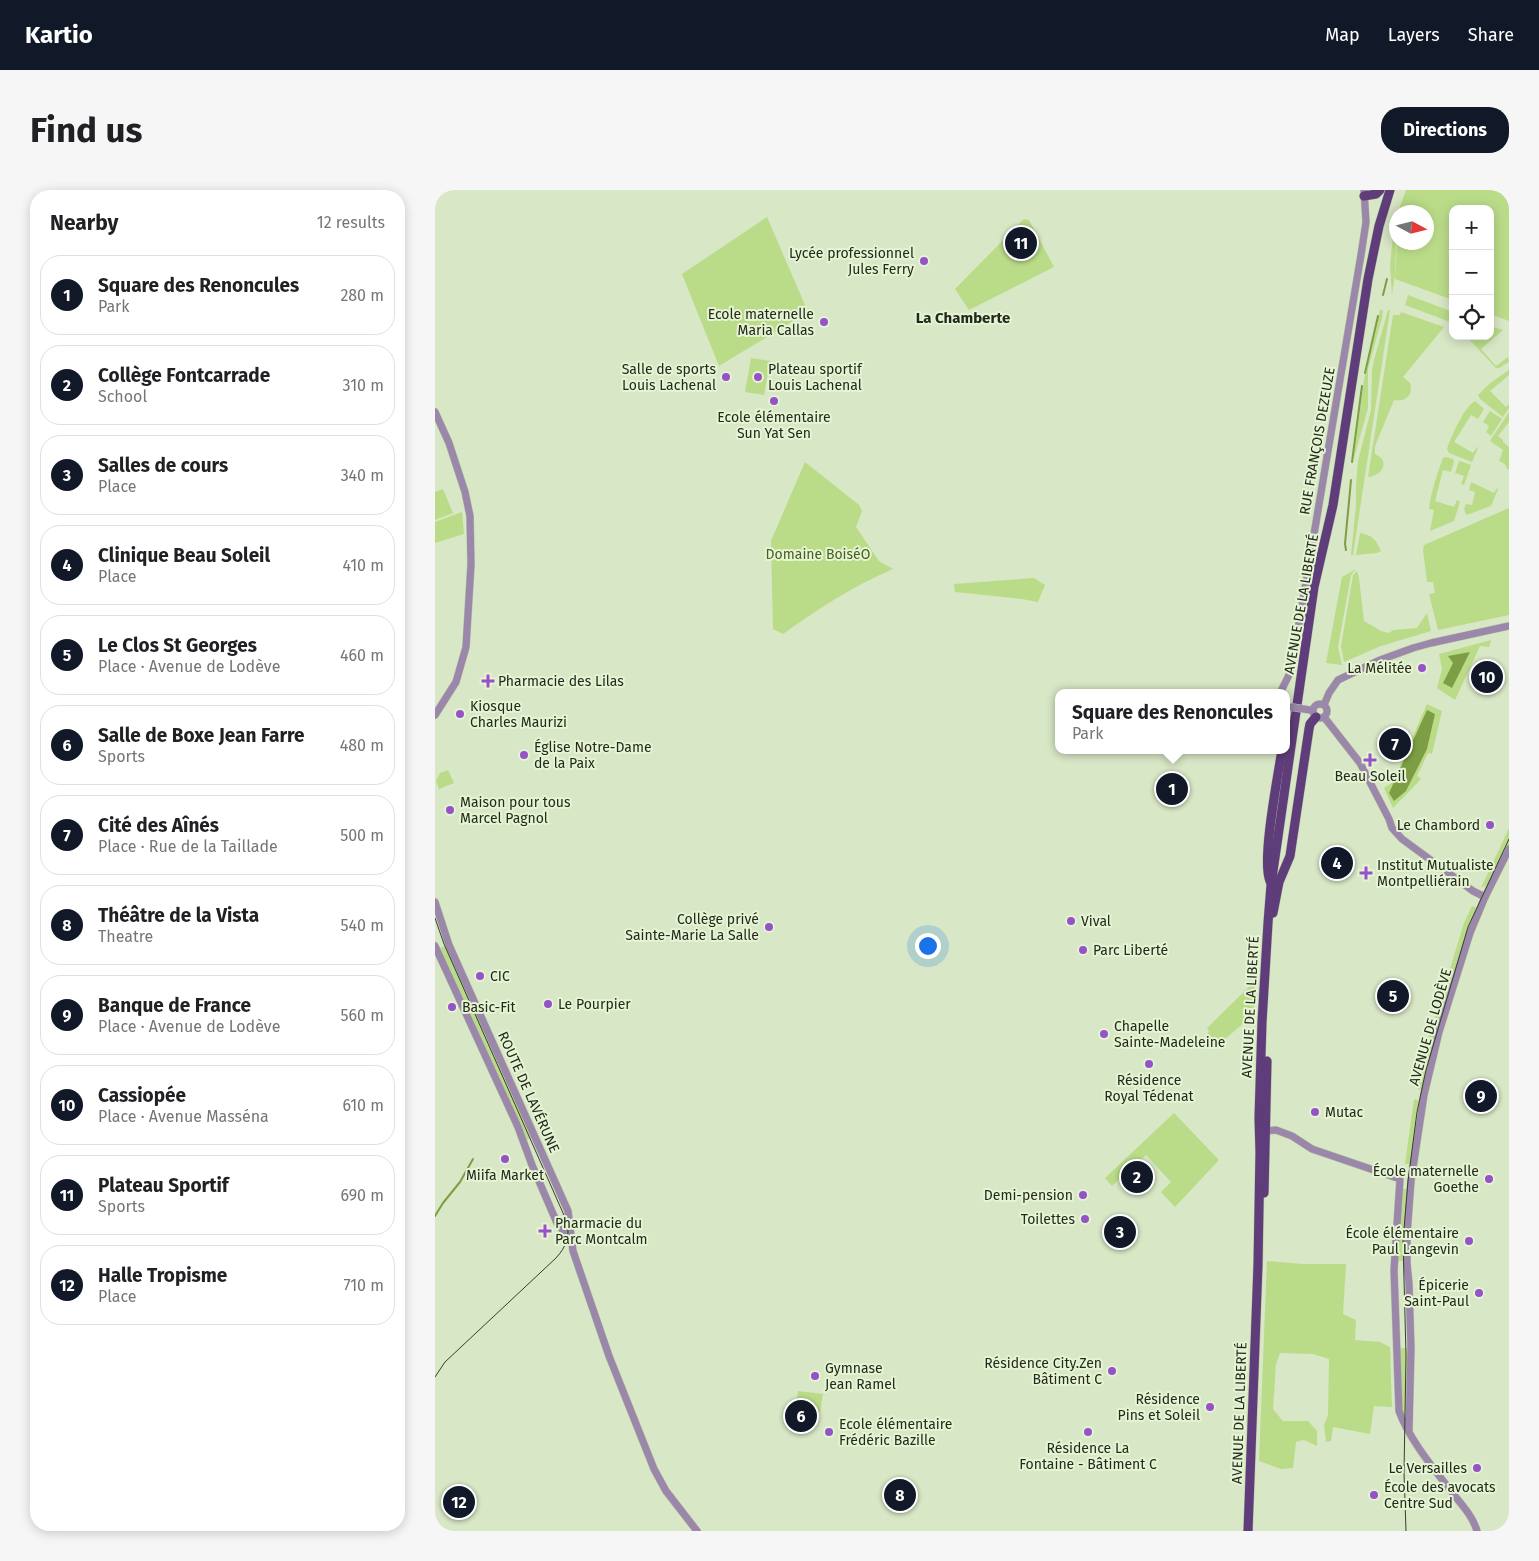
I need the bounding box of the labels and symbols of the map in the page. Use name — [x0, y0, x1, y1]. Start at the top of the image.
north arrow — [1389, 205, 1434, 250]
pin: 11 — [1005, 224, 1037, 262]
place label: Lycée professionnel Jules Ferry — [789, 245, 914, 278]
marker: Lycée professionnel Jules Ferry — [918, 255, 930, 267]
place label: Ecole maternelle Maria Callas — [708, 306, 814, 339]
district label: La Chamberte — [916, 309, 1010, 327]
marker: Ecole maternelle Maria Callas — [818, 316, 830, 328]
place label: Salle de sports Louis Lachenal — [622, 361, 716, 394]
place label: Plateau sportif Louis Lachenal — [768, 361, 863, 394]
street label: RUE FRANÇOIS DEZEUZE — [1296, 366, 1339, 516]
marker: Salle de sports Louis Lachenal — [720, 371, 732, 383]
marker: Plateau sportif Louis Lachenal — [752, 371, 764, 383]
marker: Ecole élémentaire Sun Yat Sen — [768, 395, 780, 407]
place label: Ecole élémentaire Sun Yat Sen — [717, 409, 831, 442]
street label: AVENUE DE LA LIBERTÉ — [1280, 532, 1322, 676]
park label: Domaine BoiséO — [766, 546, 870, 563]
pin: 10 — [1471, 658, 1503, 696]
place label: La Mélitée — [1347, 660, 1412, 677]
marker: La Mélitée — [1416, 662, 1428, 674]
place label: Pharmacie des Lilas — [498, 673, 624, 690]
marker: Pharmacie des Lilas — [482, 675, 494, 687]
place label: Kiosque Charles Maurizi — [470, 698, 567, 731]
marker: Kiosque Charles Maurizi — [454, 708, 466, 720]
pin: 7 — [1379, 725, 1411, 763]
place label: Église Notre-Dame de la Paix — [534, 738, 652, 772]
marker: Église Notre-Dame de la Paix — [518, 749, 530, 761]
marker: Beau Soleil — [1364, 754, 1376, 766]
place label: Beau Soleil — [1335, 768, 1406, 785]
pin: 1 — [1156, 770, 1188, 808]
place label: Maison pour tous Marcel Pagnol — [460, 794, 571, 827]
marker: Maison pour tous Marcel Pagnol — [444, 804, 456, 816]
place label: Le Chambord — [1397, 817, 1480, 834]
marker: Le Chambord — [1484, 819, 1496, 831]
pin: 4 — [1321, 844, 1353, 882]
place label: Institut Mutualiste Montpelliérain — [1377, 857, 1494, 890]
marker: Institut Mutualiste Montpelliérain — [1359, 866, 1373, 880]
place label: Collège privé Sainte-Marie La Salle — [625, 911, 759, 944]
place label: Vival — [1081, 913, 1111, 930]
marker: Vival — [1065, 915, 1077, 927]
marker: Collège privé Sainte-Marie La Salle — [763, 921, 775, 933]
your location — [915, 933, 941, 959]
street label: AVENUE DE LA LIBERTÉ — [1237, 936, 1263, 1078]
place label: Parc Liberté — [1093, 942, 1168, 959]
marker: Parc Liberté — [1077, 944, 1089, 956]
street label: AVENUE DE LODÈVE — [1405, 966, 1455, 1088]
place label: CIC — [490, 968, 510, 985]
marker: CIC — [474, 970, 486, 982]
pin: 5 — [1377, 977, 1409, 1015]
place label: Le Pourpier — [558, 996, 631, 1013]
marker: Le Pourpier — [542, 998, 554, 1010]
place label: Basic-Fit — [462, 999, 517, 1016]
marker: Basic-Fit — [446, 1001, 458, 1013]
place label: Chapelle Sainte-Madeleine — [1114, 1018, 1225, 1051]
marker: Chapelle Sainte-Madeleine — [1098, 1028, 1110, 1040]
street label: ROUTE DE LAVÉRUNE — [494, 1029, 564, 1155]
marker: Résidence Royal Tédenat — [1143, 1058, 1155, 1070]
place label: Résidence Royal Tédenat — [1104, 1072, 1195, 1105]
pin: 9 — [1465, 1077, 1497, 1115]
place label: Mutac — [1325, 1104, 1364, 1121]
marker: Mutac — [1309, 1106, 1321, 1118]
marker: Miifa Market — [499, 1153, 511, 1165]
pin: 2 — [1121, 1158, 1153, 1196]
place label: École maternelle Goethe — [1373, 1162, 1479, 1196]
place label: Miifa Market — [466, 1167, 545, 1184]
marker: École maternelle Goethe — [1483, 1173, 1495, 1185]
place label: Demi-pension — [984, 1187, 1073, 1204]
marker: Demi-pension — [1077, 1189, 1089, 1201]
place label: Toilettes — [1021, 1211, 1075, 1228]
marker: Toilettes — [1079, 1213, 1091, 1225]
pin: 3 — [1104, 1213, 1136, 1251]
place label: Pharmacie du Parc Montcalm — [555, 1215, 648, 1248]
place label: École élémentaire Paul Langevin — [1346, 1224, 1459, 1258]
marker: Pharmacie du Parc Montcalm — [539, 1225, 551, 1237]
marker: École élémentaire Paul Langevin — [1463, 1235, 1475, 1247]
place label: Épicerie Saint-Paul — [1404, 1276, 1469, 1310]
marker: Épicerie Saint-Paul — [1473, 1287, 1485, 1299]
street label: AVENUE DE LA LIBERTÉ — [1228, 1342, 1250, 1484]
place label: Résidence City.Zen Bâtiment C — [984, 1355, 1102, 1388]
place label: Gymnase Jean Ramel — [825, 1360, 896, 1393]
marker: Résidence City.Zen Bâtiment C — [1106, 1365, 1118, 1377]
marker: Gymnase Jean Ramel — [809, 1370, 821, 1382]
place label: Résidence Pins et Soleil — [1118, 1391, 1200, 1424]
pin: 6 — [785, 1397, 817, 1435]
marker: Résidence Pins et Soleil — [1204, 1401, 1216, 1413]
place label: Ecole élémentaire Frédéric Bazille — [839, 1416, 952, 1449]
marker: Ecole élémentaire Frédéric Bazille — [823, 1426, 835, 1438]
marker: Résidence La Fontaine - Bâtiment C — [1082, 1426, 1094, 1438]
place label: Résidence La Fontaine - Bâtiment C — [1019, 1440, 1157, 1473]
place label: Le Versailles — [1389, 1460, 1467, 1477]
marker: Le Versailles — [1471, 1462, 1483, 1474]
pin: 8 — [884, 1476, 916, 1514]
place label: École des avocats Centre Sud — [1384, 1478, 1496, 1512]
pin: 12 — [443, 1483, 475, 1521]
marker: École des avocats Centre Sud — [1368, 1489, 1380, 1501]

